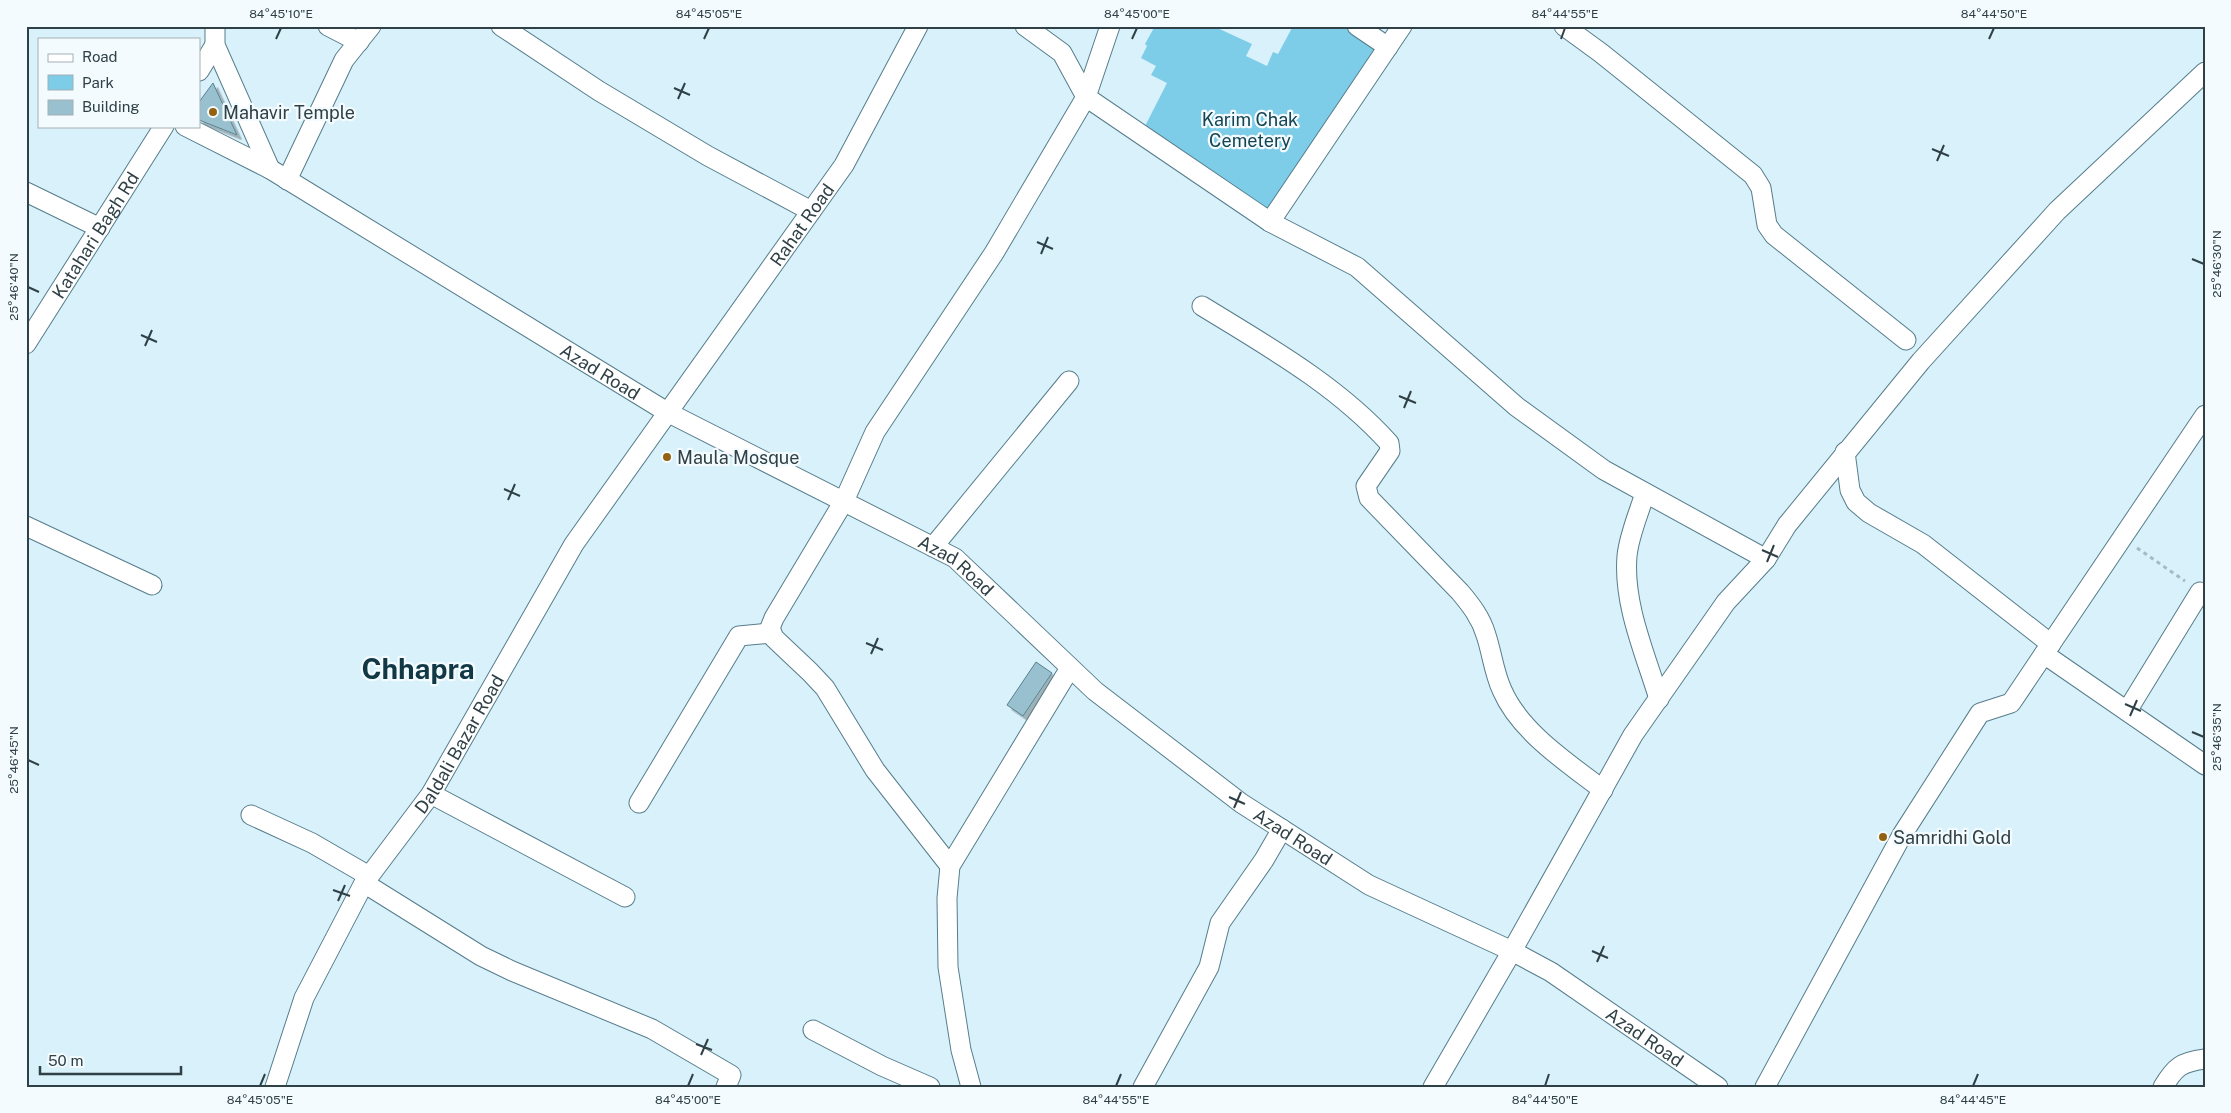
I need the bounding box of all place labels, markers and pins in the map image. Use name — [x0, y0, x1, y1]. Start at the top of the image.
place label: Mahavir Temple — [223, 102, 355, 123]
marker: Mahavir Temple — [207, 106, 219, 118]
place label: Maula Mosque — [677, 447, 800, 468]
marker: Maula Mosque — [661, 451, 673, 463]
place label: Samridhi Gold — [1893, 827, 2011, 848]
marker: Samridhi Gold — [1877, 831, 1889, 843]

